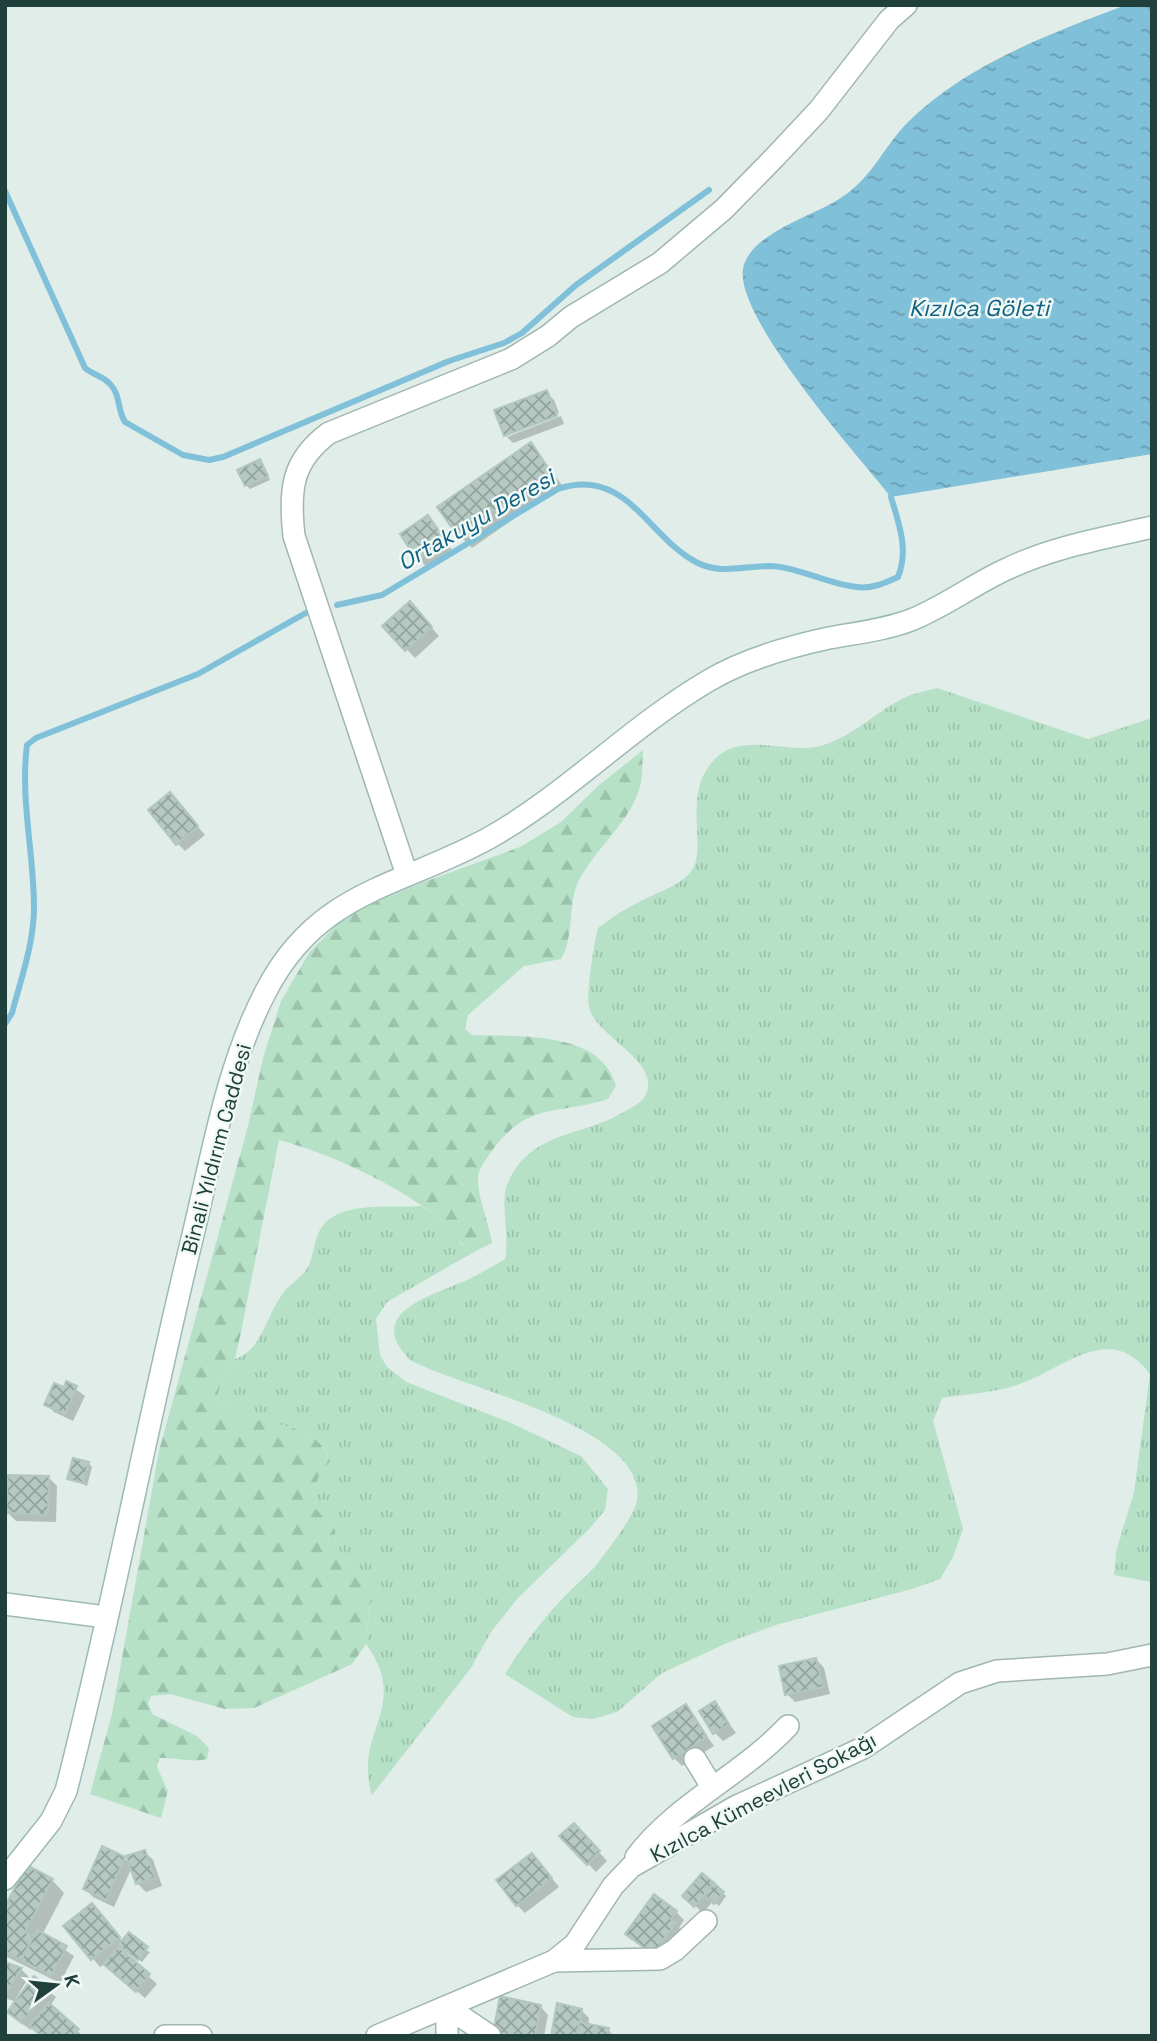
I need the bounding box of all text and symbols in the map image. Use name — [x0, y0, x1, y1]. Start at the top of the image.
water label: Kızılca Göleti — [909, 293, 1051, 323]
water label: Ortakuyu Deresi — [392, 462, 562, 577]
street label: Binali Yıldırım Caddesi — [175, 1041, 257, 1257]
street label: Kızılca Kümeevleri Sokağı — [645, 1726, 881, 1868]
north arrow — [21, 1950, 91, 2020]
text: K — [58, 1972, 86, 1990]

